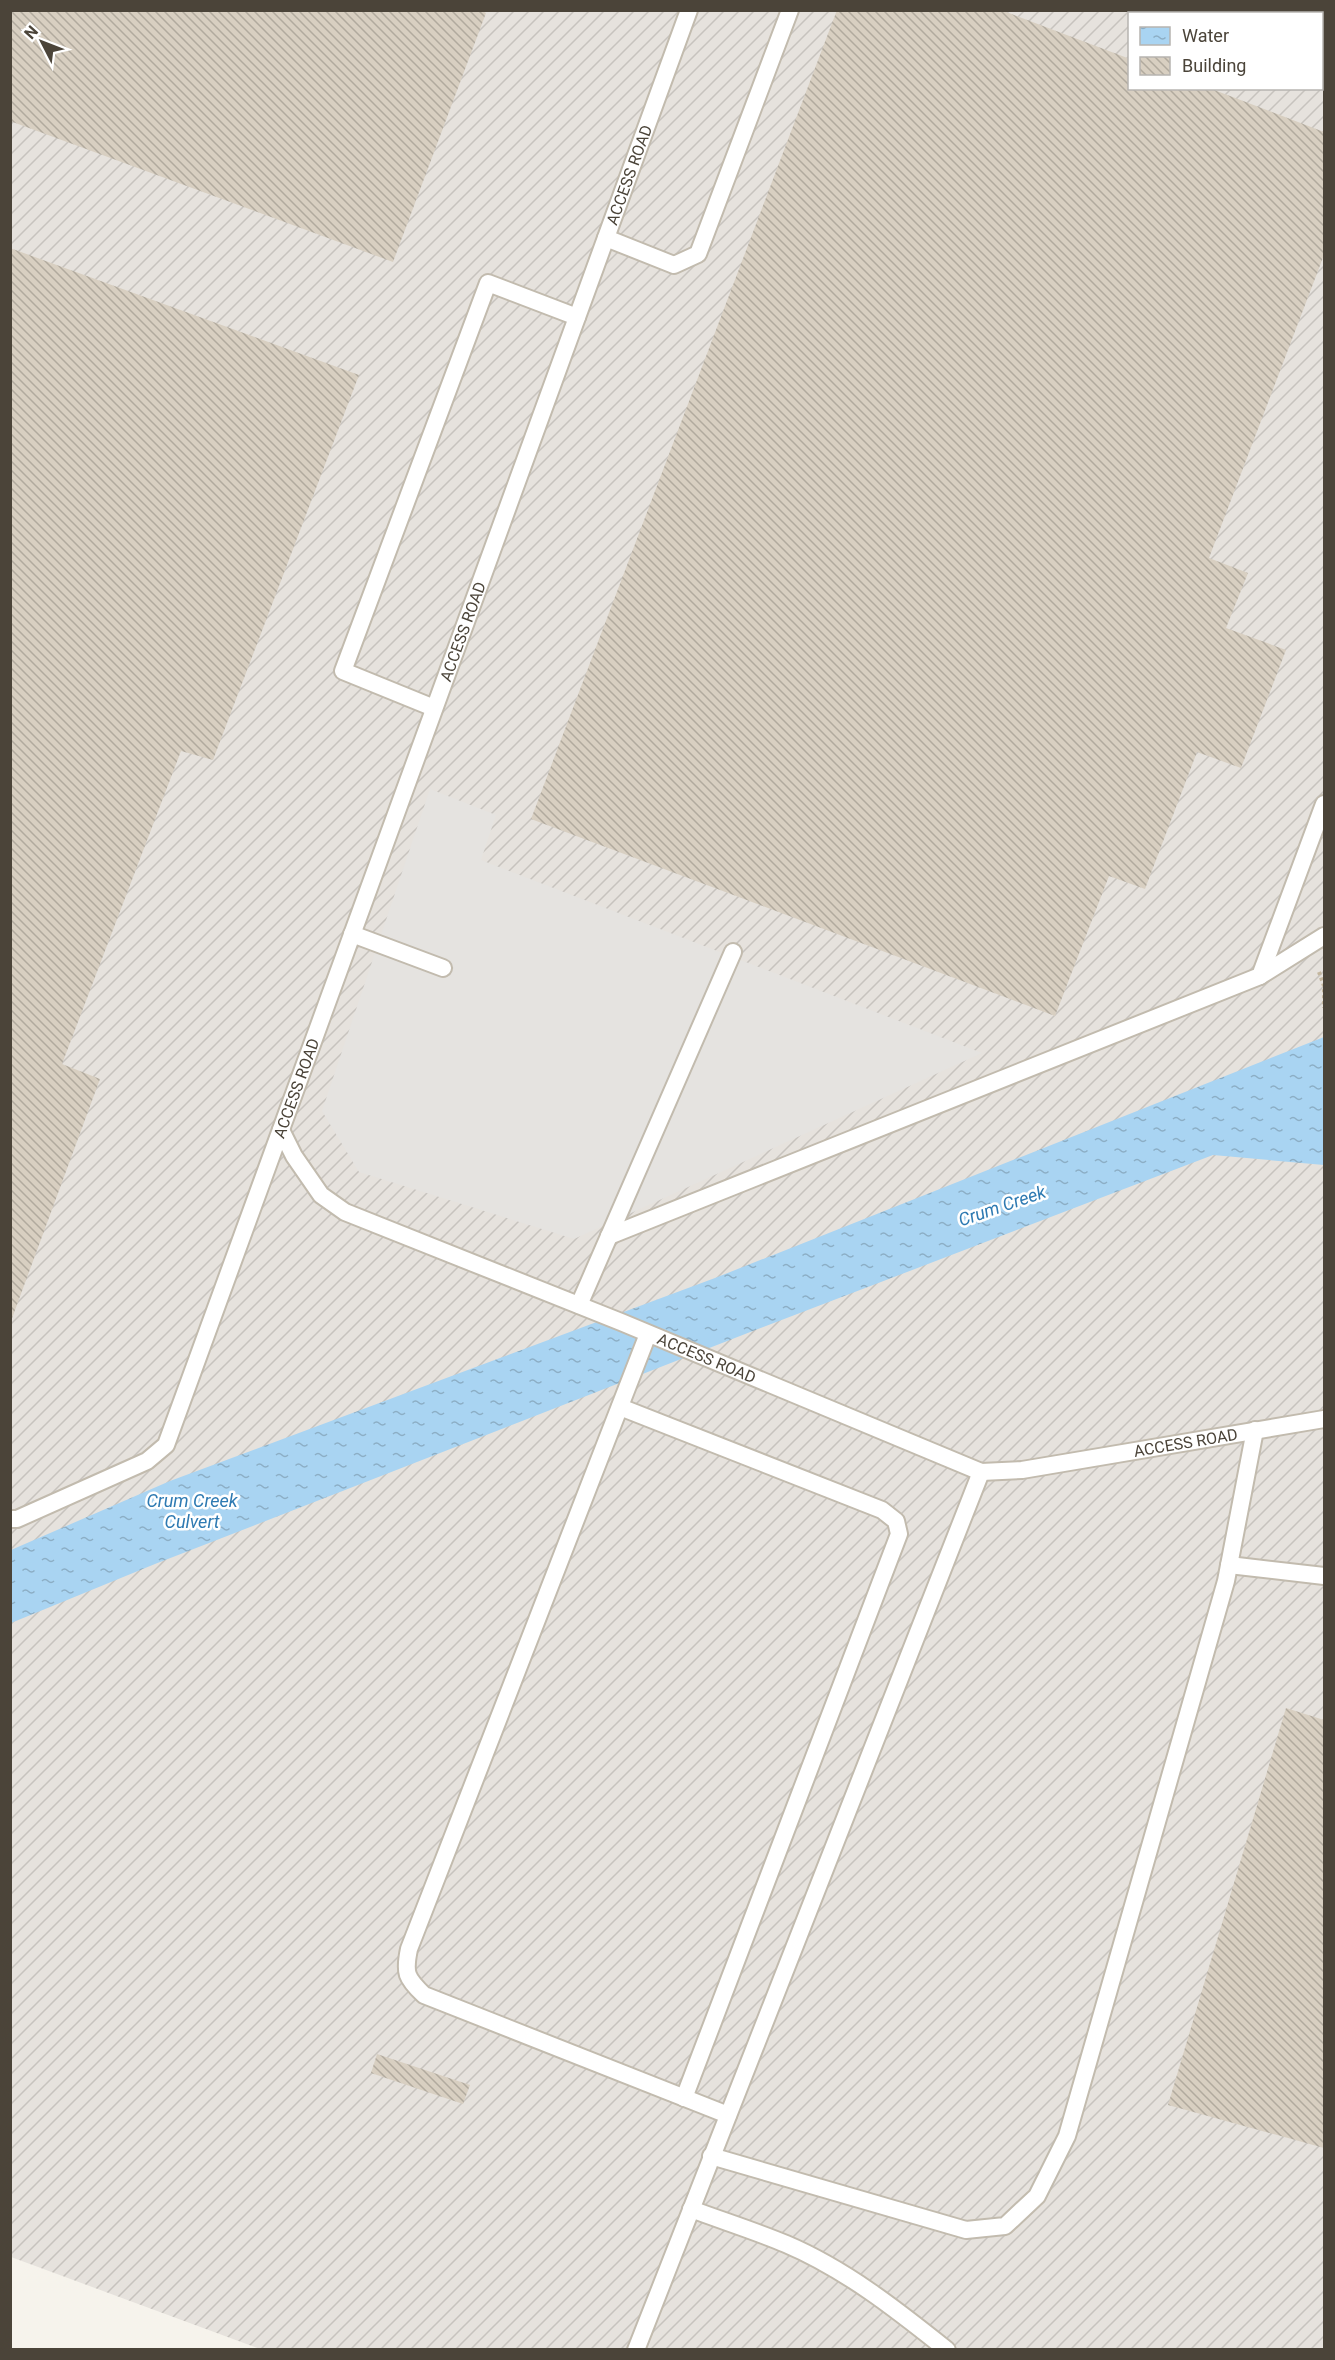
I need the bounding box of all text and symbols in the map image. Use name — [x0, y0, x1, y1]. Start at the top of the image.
north arrow — [12, 12, 72, 72]
legend — [1128, 12, 1323, 90]
text: N — [20, 22, 42, 43]
text: Water — [1182, 25, 1229, 46]
text: Building — [1182, 55, 1246, 76]
street label: ACCESS ROAD — [602, 123, 656, 228]
street label: ACCESS ROAD — [436, 579, 490, 684]
street label: ACCESS ROAD — [270, 1036, 323, 1141]
water label: Crum Creek — [955, 1180, 1049, 1230]
street label: ACCESS ROAD — [655, 1329, 759, 1387]
street label: ACCESS ROAD — [1132, 1425, 1239, 1461]
water label: Crum Creek Culvert — [146, 1490, 239, 1532]

